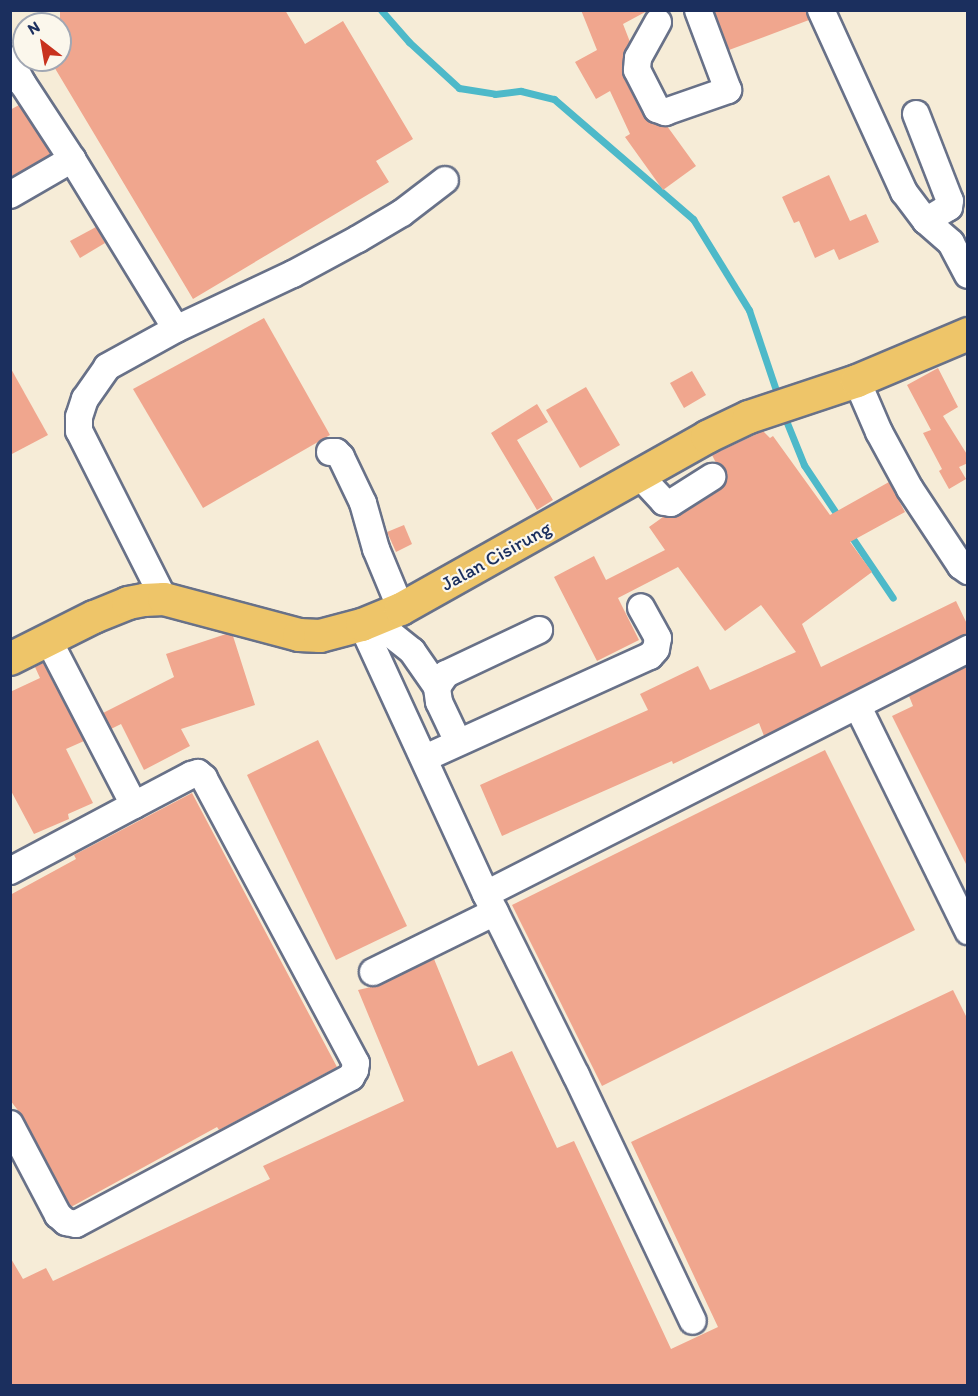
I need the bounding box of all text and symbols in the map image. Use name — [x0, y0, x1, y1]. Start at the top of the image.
north arrow — [12, 12, 72, 72]
text: N — [24, 17, 43, 39]
street label: Jalan Cisirung — [437, 516, 555, 596]

